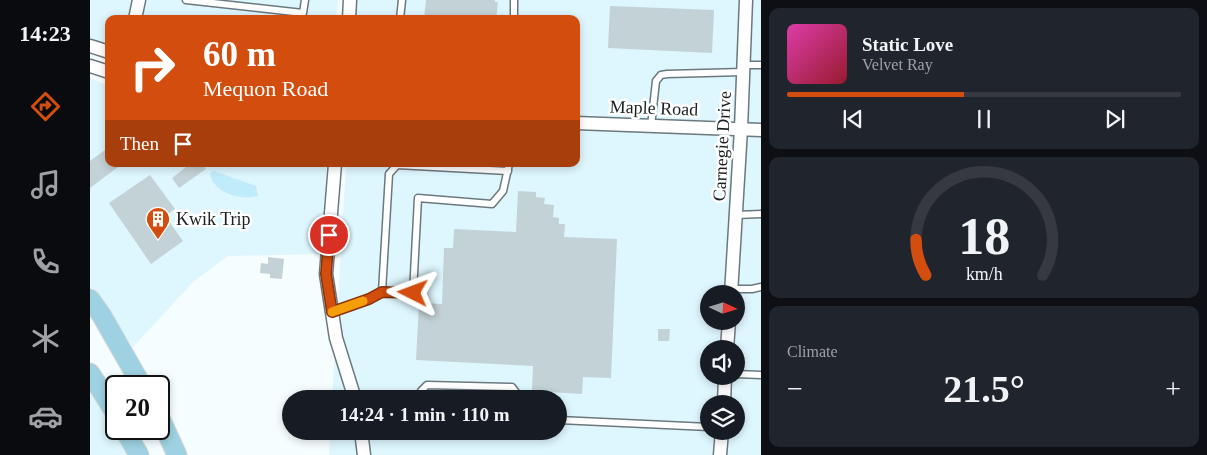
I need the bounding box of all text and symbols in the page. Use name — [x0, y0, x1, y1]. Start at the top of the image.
text: 14:23 — [19, 21, 71, 46]
text: Static Love — [862, 34, 953, 55]
icon: right — [120, 35, 185, 100]
text: 60 m — [203, 35, 276, 74]
text: Velvet Ray — [862, 56, 933, 73]
text: Mequon Road — [203, 76, 328, 101]
icon: directions — [28, 89, 63, 124]
street label: Carnegie Drive — [709, 90, 735, 202]
street label: Maple Road — [609, 96, 699, 120]
icon: previous — [839, 105, 867, 133]
icon: pause — [970, 105, 998, 133]
icon: next — [1101, 105, 1129, 133]
icon: arrive — [169, 130, 197, 158]
text: Then — [120, 133, 159, 154]
icon: music — [28, 167, 63, 202]
building icon: Kwik Trip — [145, 206, 171, 240]
text: 18 — [958, 208, 1010, 265]
place label: Kwik Trip — [176, 209, 251, 229]
pin — [308, 214, 350, 256]
icon: arrive — [315, 221, 343, 249]
icon: phone — [28, 244, 63, 279]
text: km/h — [966, 264, 1002, 284]
position arrow — [386, 266, 438, 318]
north arrow — [700, 285, 745, 330]
map controls — [700, 285, 745, 440]
icon: climate — [28, 321, 63, 356]
button: sound — [700, 340, 745, 385]
text: Climate — [787, 343, 838, 360]
text: 21.5° — [943, 368, 1025, 410]
text: − — [787, 373, 803, 404]
text: + — [1165, 373, 1181, 404]
speed limit sign: 20 — [105, 375, 170, 440]
button: layers — [700, 395, 745, 440]
icon: car — [28, 399, 63, 434]
text: 14:24 · 1 min · 110 m — [340, 404, 509, 425]

